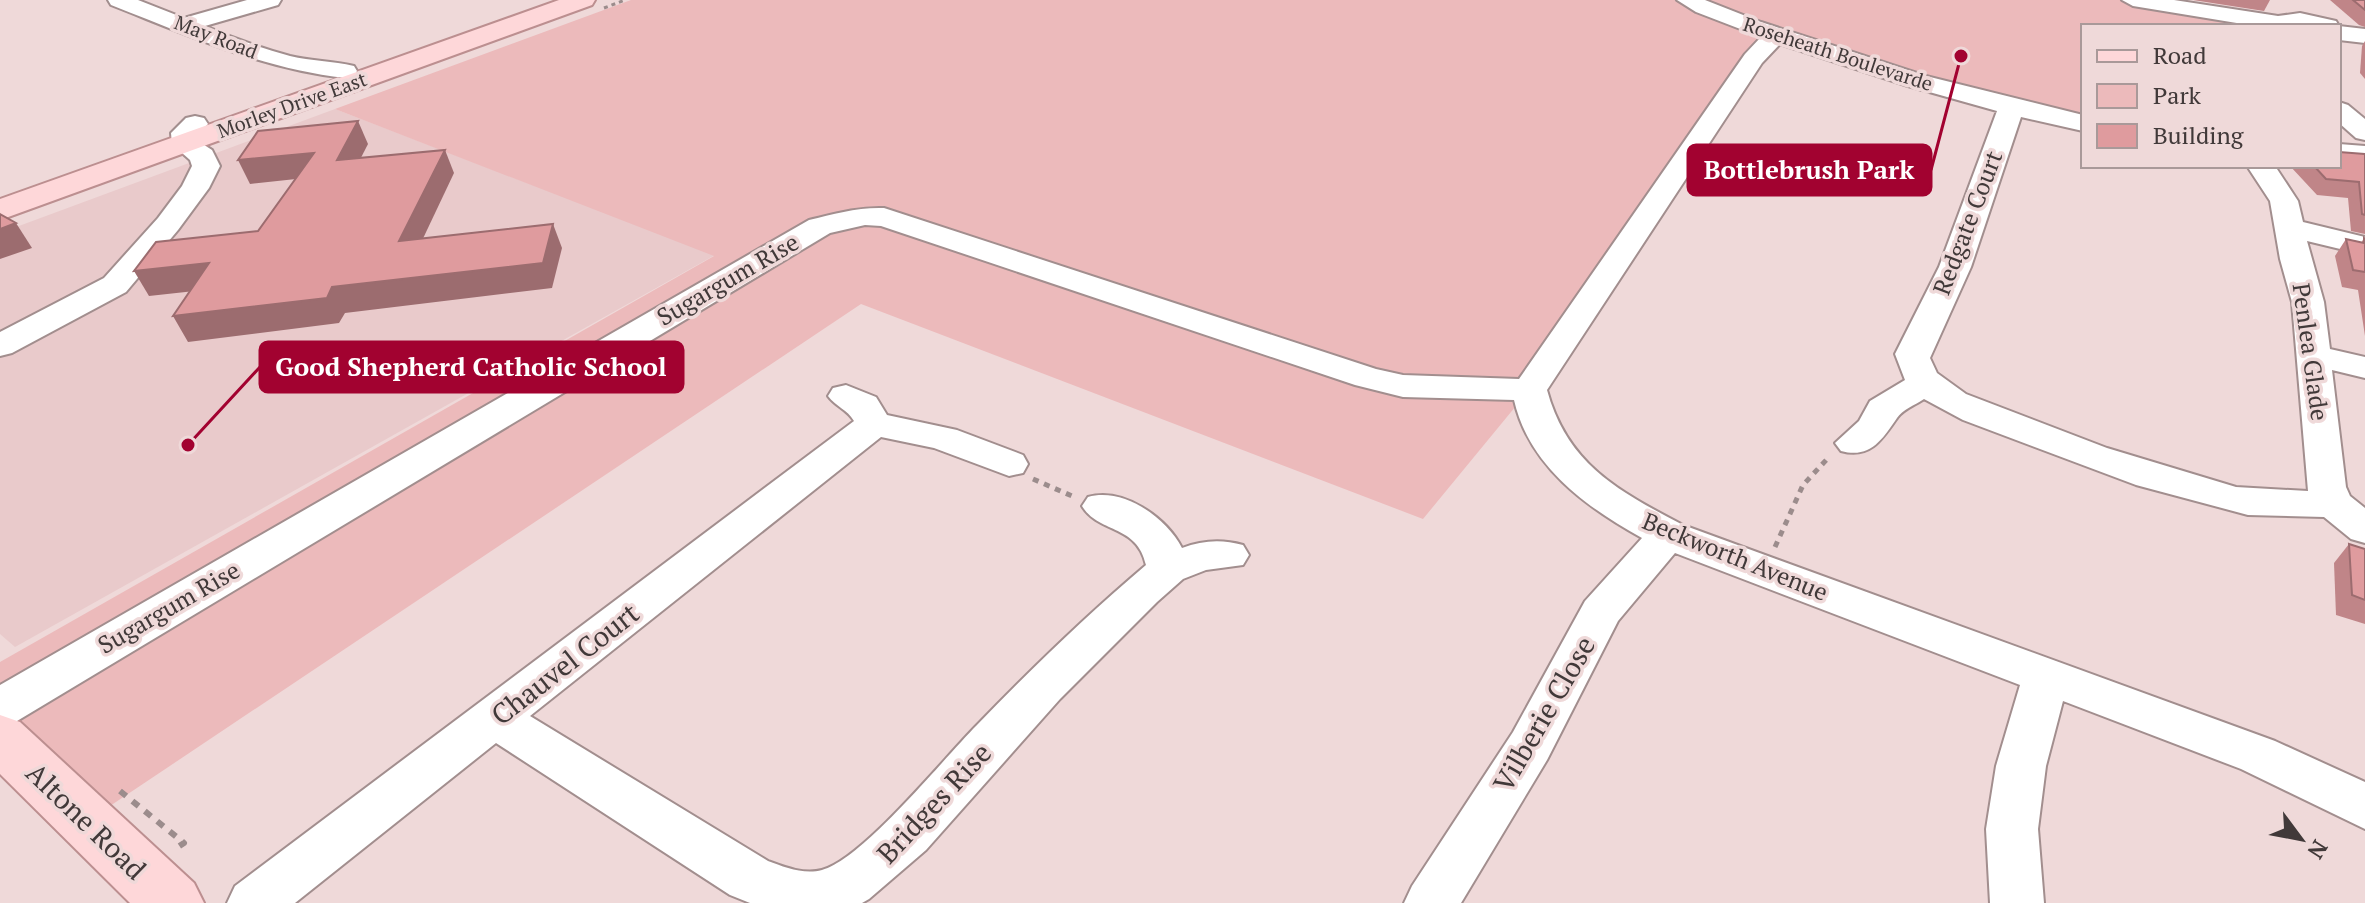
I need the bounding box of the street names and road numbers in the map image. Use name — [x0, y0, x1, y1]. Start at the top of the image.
street label: May Road — [171, 8, 262, 65]
street label: Roseheath Boulevarde — [1740, 10, 1936, 97]
street label: Morley Drive East — [213, 65, 371, 144]
street label: Redgate Court — [1925, 146, 2009, 299]
street label: Sugargum Rise — [651, 226, 804, 333]
street label: Penlea Glade — [2286, 281, 2336, 423]
street label: Beckworth Avenue — [1638, 504, 1833, 608]
street label: Sugargum Rise — [92, 554, 245, 661]
street label: Chauvel Court — [483, 594, 647, 733]
street label: Vilberie Close — [1484, 629, 1603, 798]
street label: Bridges Rise — [868, 734, 999, 871]
street label: Altone Road — [18, 754, 154, 887]

